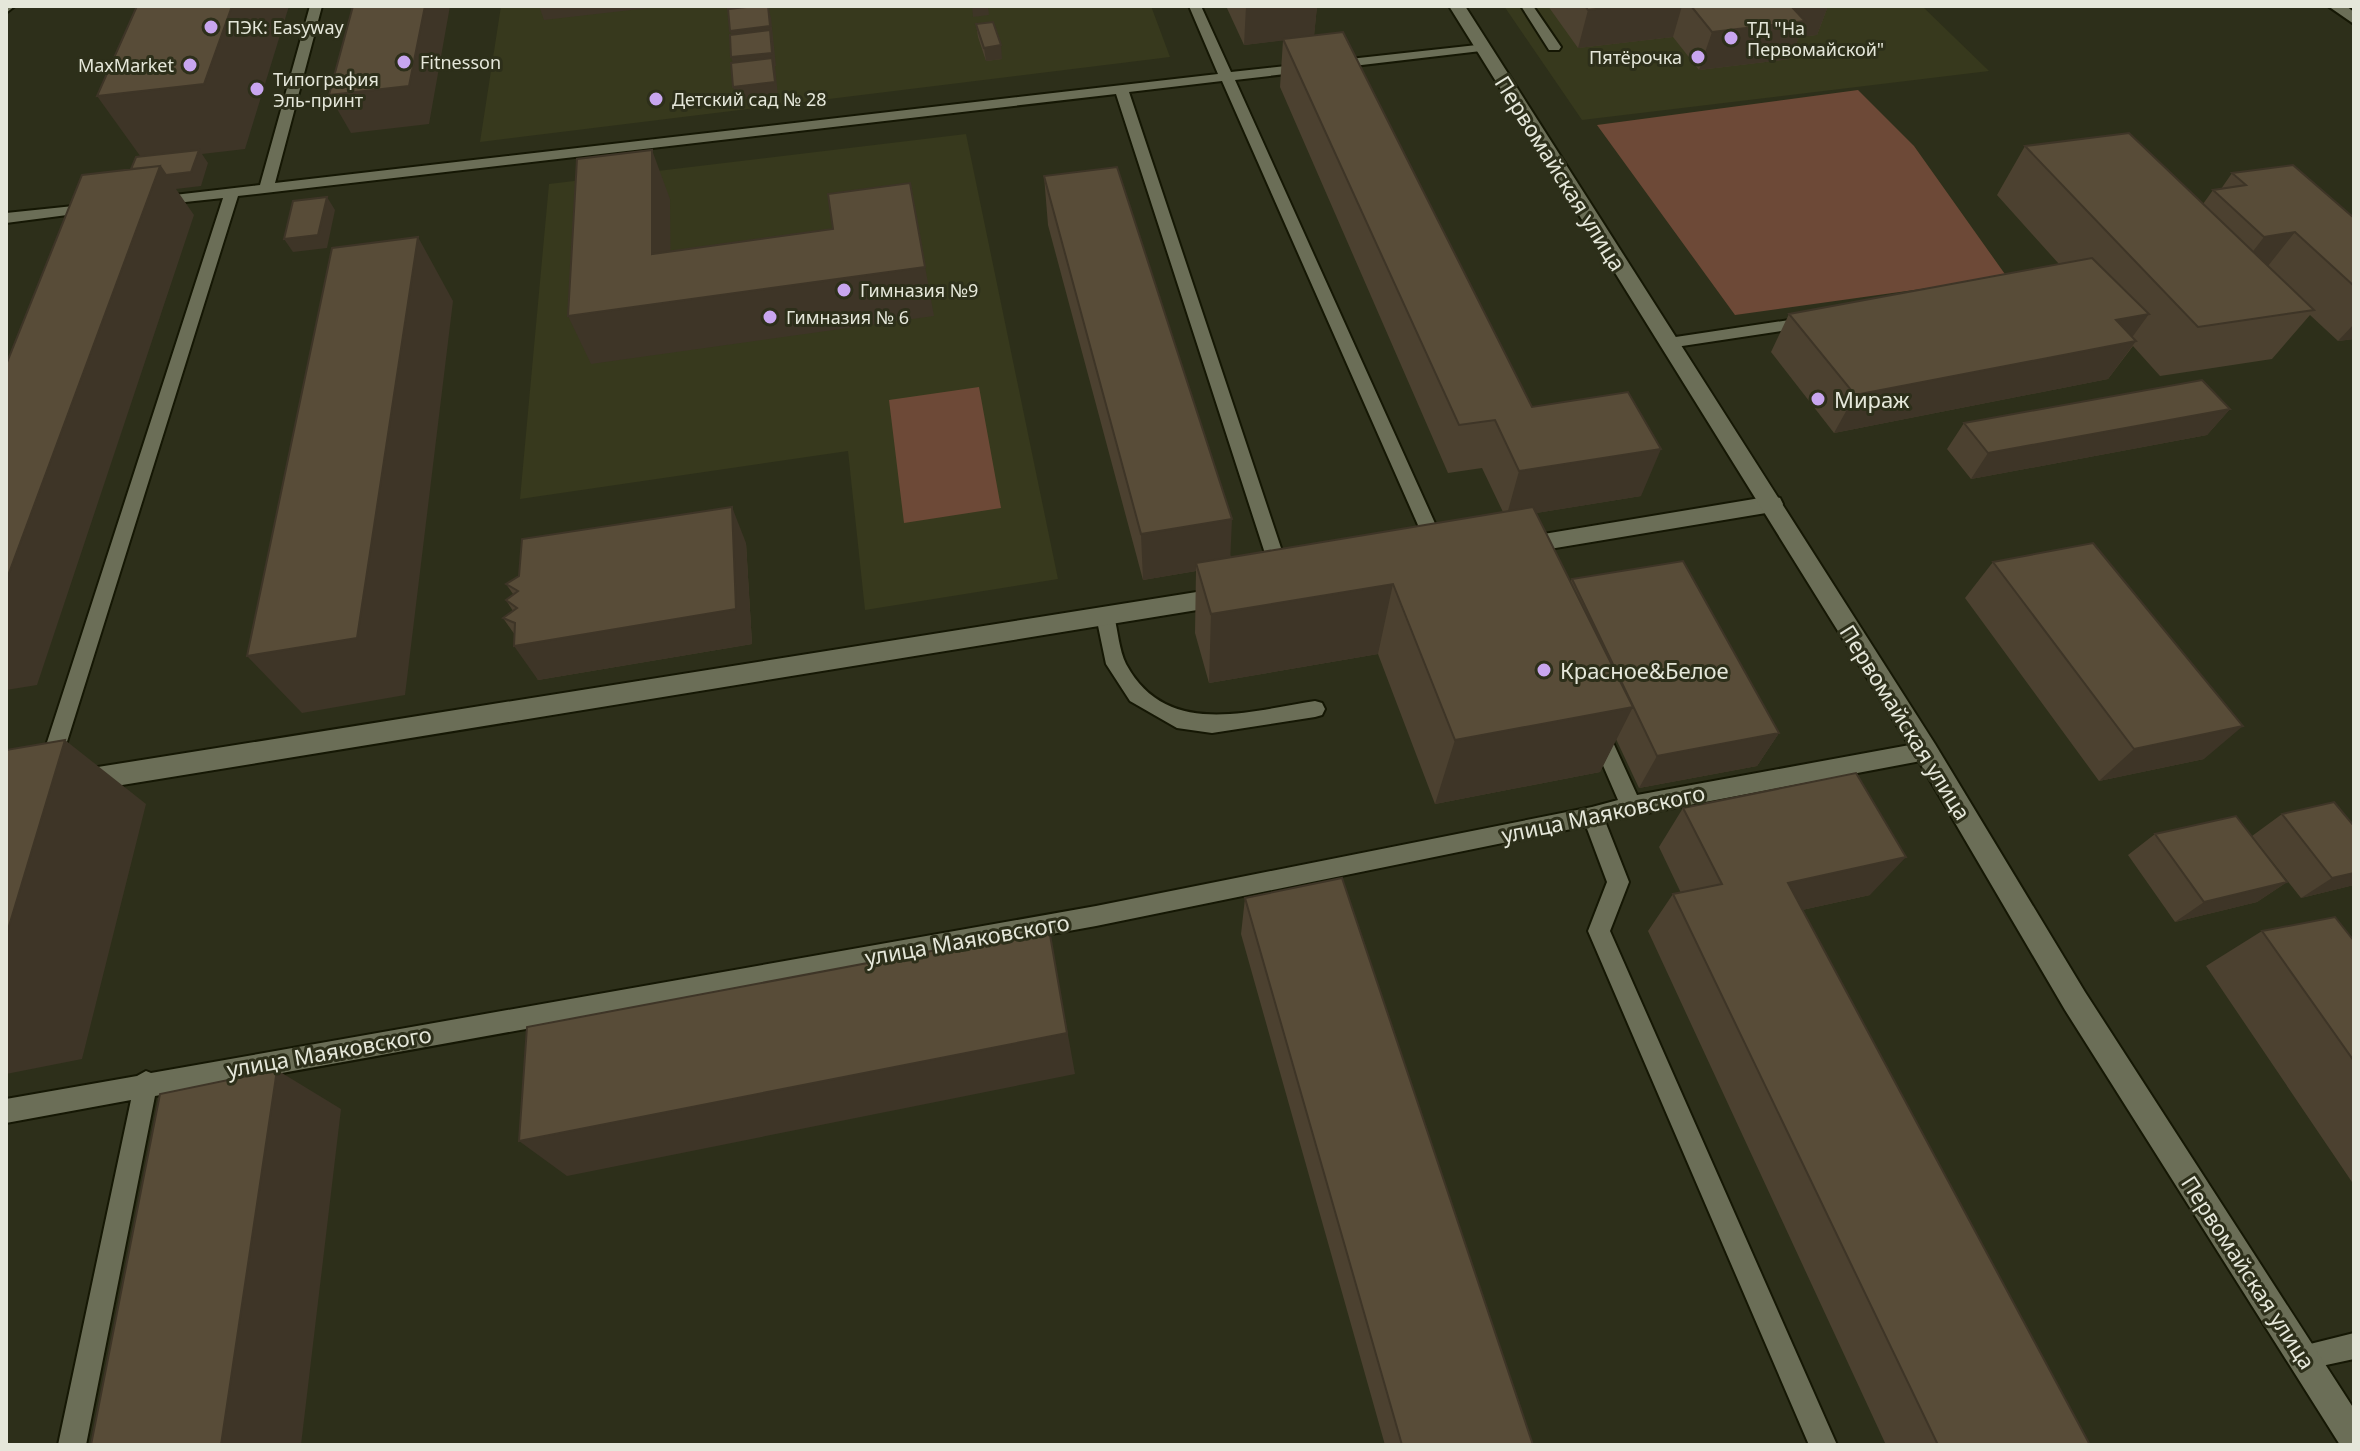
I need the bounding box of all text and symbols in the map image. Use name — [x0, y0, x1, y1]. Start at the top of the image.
place label: ПЭК: Easyway — [227, 15, 345, 39]
place label: ТД "На Первомайской" — [1747, 16, 1884, 61]
marker: ПЭК: Easyway — [202, 18, 220, 36]
marker: ТД "На Первомайской" — [1722, 29, 1740, 47]
place label: Пятёрочка — [1589, 45, 1682, 69]
marker: Пятёрочка — [1689, 48, 1707, 66]
place label: Fitnesson — [420, 50, 501, 74]
place label: MaxMarket — [78, 53, 174, 77]
marker: Fitnesson — [395, 53, 413, 71]
marker: MaxMarket — [181, 56, 199, 74]
place label: Типография Эль-принт — [273, 67, 379, 112]
street label: Первомайская улица — [1489, 70, 1633, 276]
marker: Типография Эль-принт — [248, 80, 266, 98]
place label: Детский сад № 28 — [672, 87, 827, 111]
marker: Детский сад № 28 — [647, 90, 665, 108]
place label: Гимназия №9 — [860, 278, 978, 302]
marker: Гимназия №9 — [835, 281, 853, 299]
place label: Гимназия № 6 — [786, 305, 909, 329]
marker: Гимназия № 6 — [761, 308, 779, 326]
place label: Мираж — [1834, 384, 1910, 414]
marker: Мираж — [1809, 390, 1827, 408]
street label: Первомайская улица — [1834, 619, 1978, 825]
place label: Красное&Белое — [1560, 655, 1729, 685]
marker: Красное&Белое — [1535, 661, 1553, 679]
street label: улица Маяковского — [1498, 777, 1708, 849]
street label: улица Маяковского — [862, 906, 1072, 972]
street label: улица Маяковского — [224, 1018, 434, 1084]
street label: Первомайская улица — [2175, 1169, 2323, 1375]

